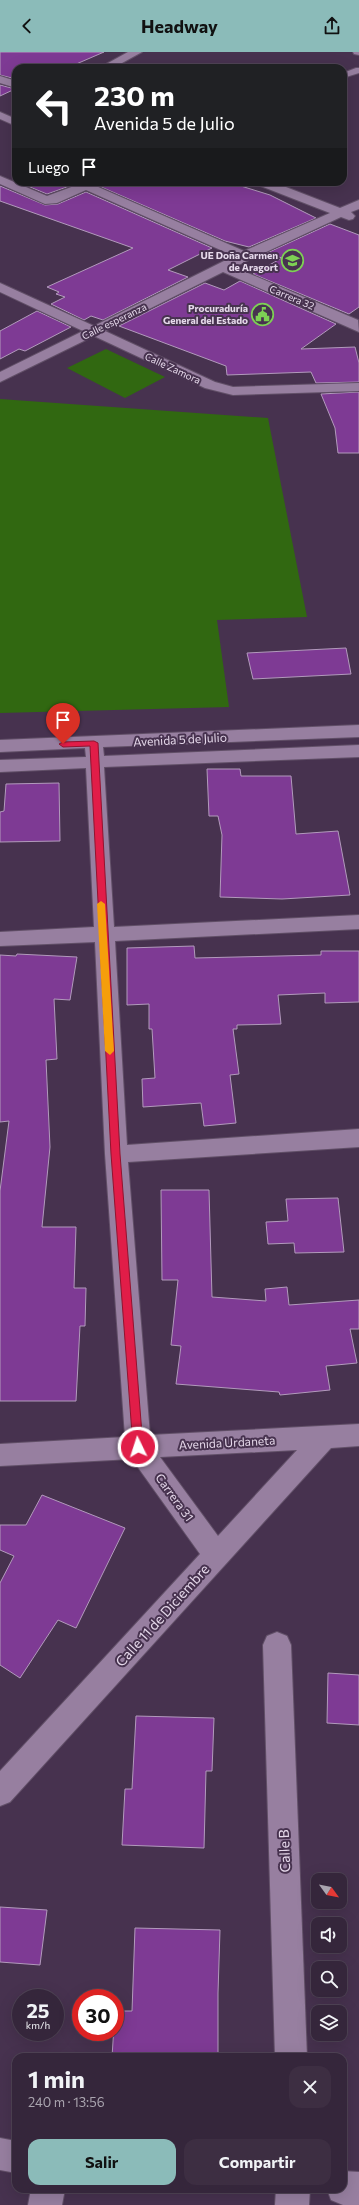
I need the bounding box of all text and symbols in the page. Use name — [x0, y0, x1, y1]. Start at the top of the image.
icon: back — [16, 15, 38, 37]
text: Headway — [141, 15, 218, 37]
icon: share — [321, 15, 343, 37]
text: 230 m — [94, 78, 175, 112]
icon: left — [28, 80, 80, 132]
text: Avenida 5 de Julio — [94, 112, 235, 134]
icon: arrive — [78, 156, 100, 178]
text: Luego — [28, 158, 70, 176]
school or university icon: UE Doña Carmen de Aragort — [280, 248, 306, 274]
place label: UE Doña Carmen de Aragort — [201, 249, 278, 273]
street label: Carrera 32 — [268, 282, 317, 312]
street label: Calle esperanza — [80, 300, 148, 342]
public building icon: Procuraduría General del Estado — [250, 301, 276, 327]
place label: Procuraduría General del Estado — [163, 302, 248, 326]
street label: Calle Zamora — [143, 350, 203, 386]
pin — [46, 703, 80, 744]
icon: arrive — [52, 709, 74, 731]
street label: Avenida 5 de Julio — [133, 730, 227, 749]
position arrow — [117, 1426, 159, 1468]
street label: Avenida Urdaneta — [178, 1432, 276, 1452]
street label: Carrera 31 — [153, 1470, 197, 1524]
street label: Calle 11 de Diciembre — [112, 1560, 212, 1670]
street label: Calle B — [275, 1829, 293, 1873]
north arrow — [311, 1873, 347, 1909]
map controls — [311, 1873, 347, 2041]
button: sound — [311, 1917, 347, 1953]
button: search — [311, 1961, 347, 1997]
speed limit sign: 30 — [72, 1989, 124, 2041]
text: 25 — [26, 1998, 50, 2022]
button: layers — [311, 2005, 347, 2041]
text: km/h — [26, 2019, 50, 2031]
text: 1 min — [28, 2064, 85, 2093]
button: close — [289, 2066, 331, 2108]
text: 240 m · 13:56 — [28, 2094, 105, 2110]
button: Salir — [28, 2139, 176, 2185]
button: Compartir — [184, 2139, 331, 2185]

